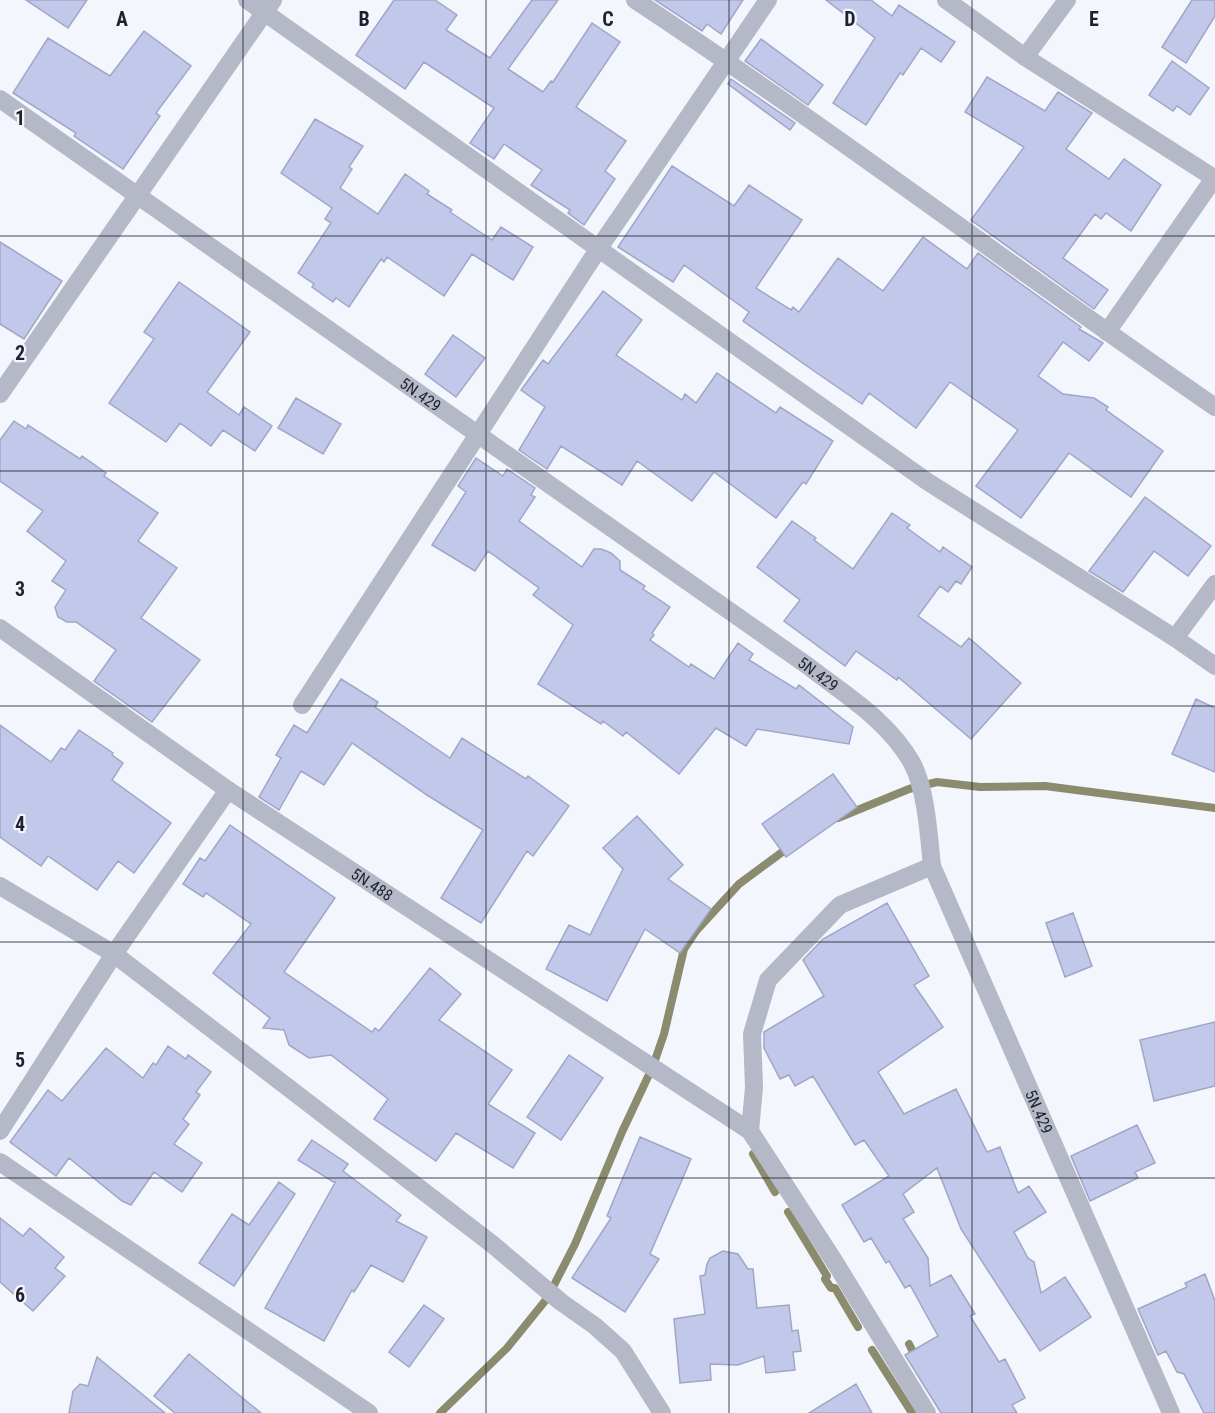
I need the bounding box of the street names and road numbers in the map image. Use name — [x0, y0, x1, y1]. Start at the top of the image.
street label: 5N.429 — [396, 374, 445, 416]
street label: 5N.429 — [794, 653, 842, 695]
street label: 5N.488 — [348, 864, 396, 905]
street label: 5N.429 — [1021, 1087, 1057, 1137]

